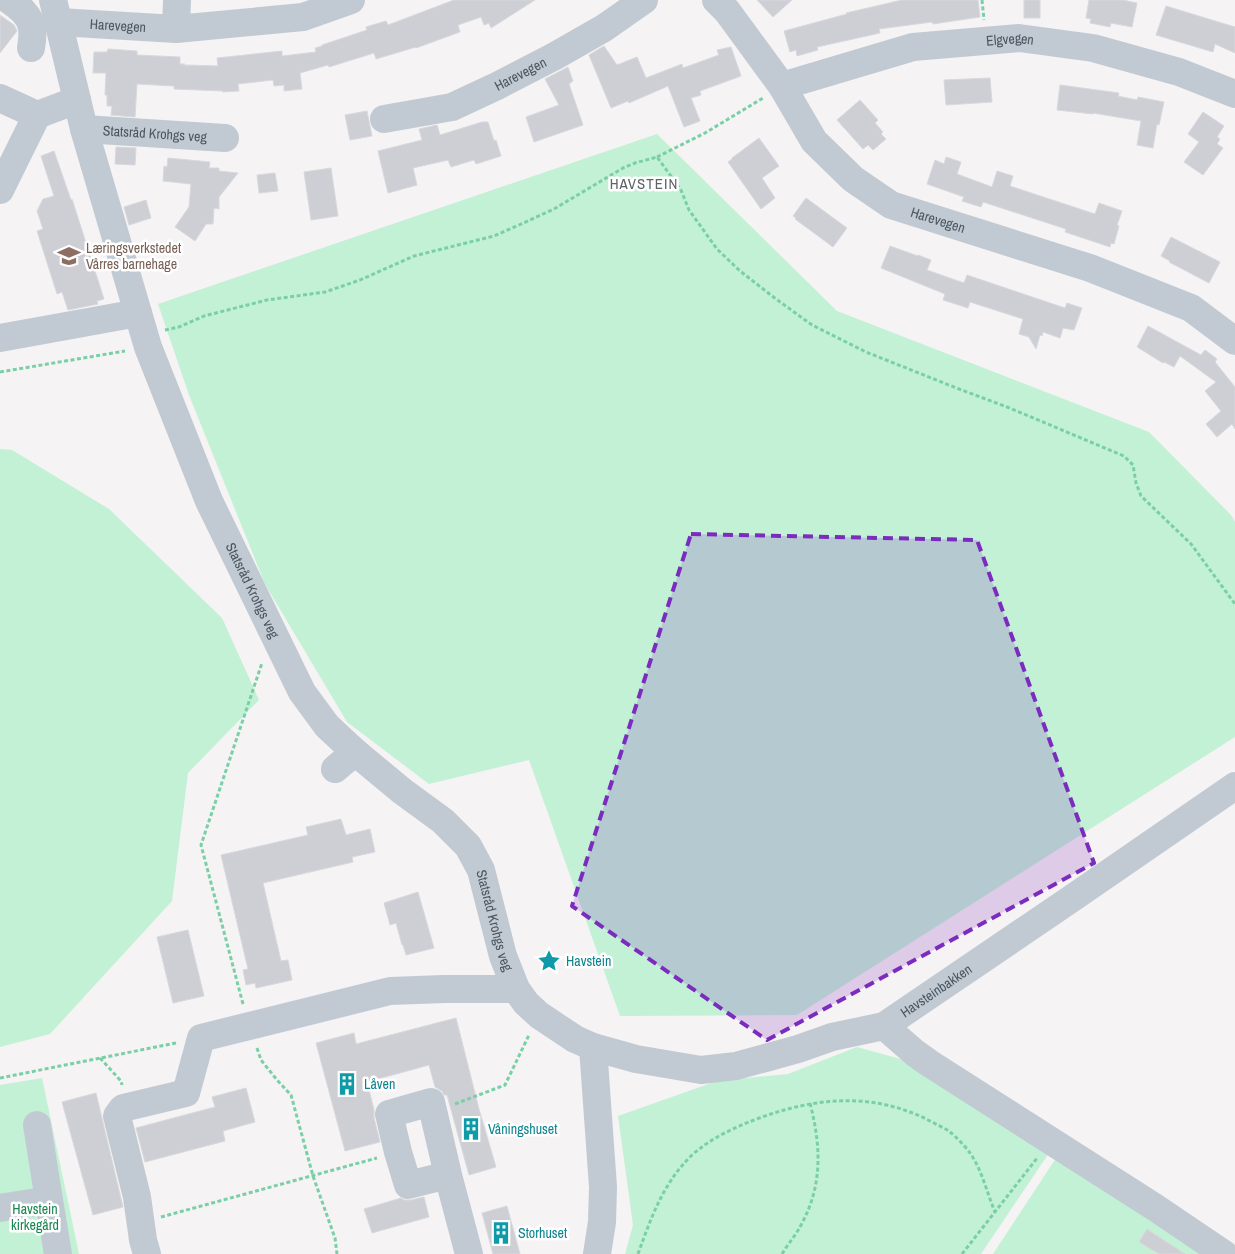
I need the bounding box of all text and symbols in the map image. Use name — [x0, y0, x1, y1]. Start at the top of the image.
street label: Harevegen — [89, 15, 146, 36]
street label: Elgvegen — [985, 29, 1035, 50]
street label: Harevegen — [491, 53, 549, 95]
street label: Statsråd Krohgs veg — [102, 121, 208, 146]
district label: HAVSTEIN — [610, 173, 678, 194]
street label: Harevegen — [908, 203, 968, 237]
place label: Læringsverkstedet Vårres barnehage — [86, 239, 181, 273]
school or university icon: Læringsverkstedet Vårres barnehage — [56, 243, 82, 269]
street label: Statsråd Krohgs veg — [222, 540, 284, 642]
street label: Statsråd Krohgs veg — [472, 868, 517, 974]
place icon: Havstein — [536, 948, 562, 974]
place label: Havstein — [566, 952, 611, 970]
street label: Havsteinbakken — [897, 960, 975, 1021]
building icon: Låven — [334, 1071, 360, 1097]
place label: Låven — [364, 1075, 395, 1093]
building icon: Våningshuset — [458, 1116, 484, 1142]
place label: Våningshuset — [488, 1120, 557, 1138]
park label: Havstein kirkegård — [11, 1200, 59, 1234]
building icon: Storhuset — [488, 1220, 514, 1246]
place label: Storhuset — [518, 1224, 567, 1242]

